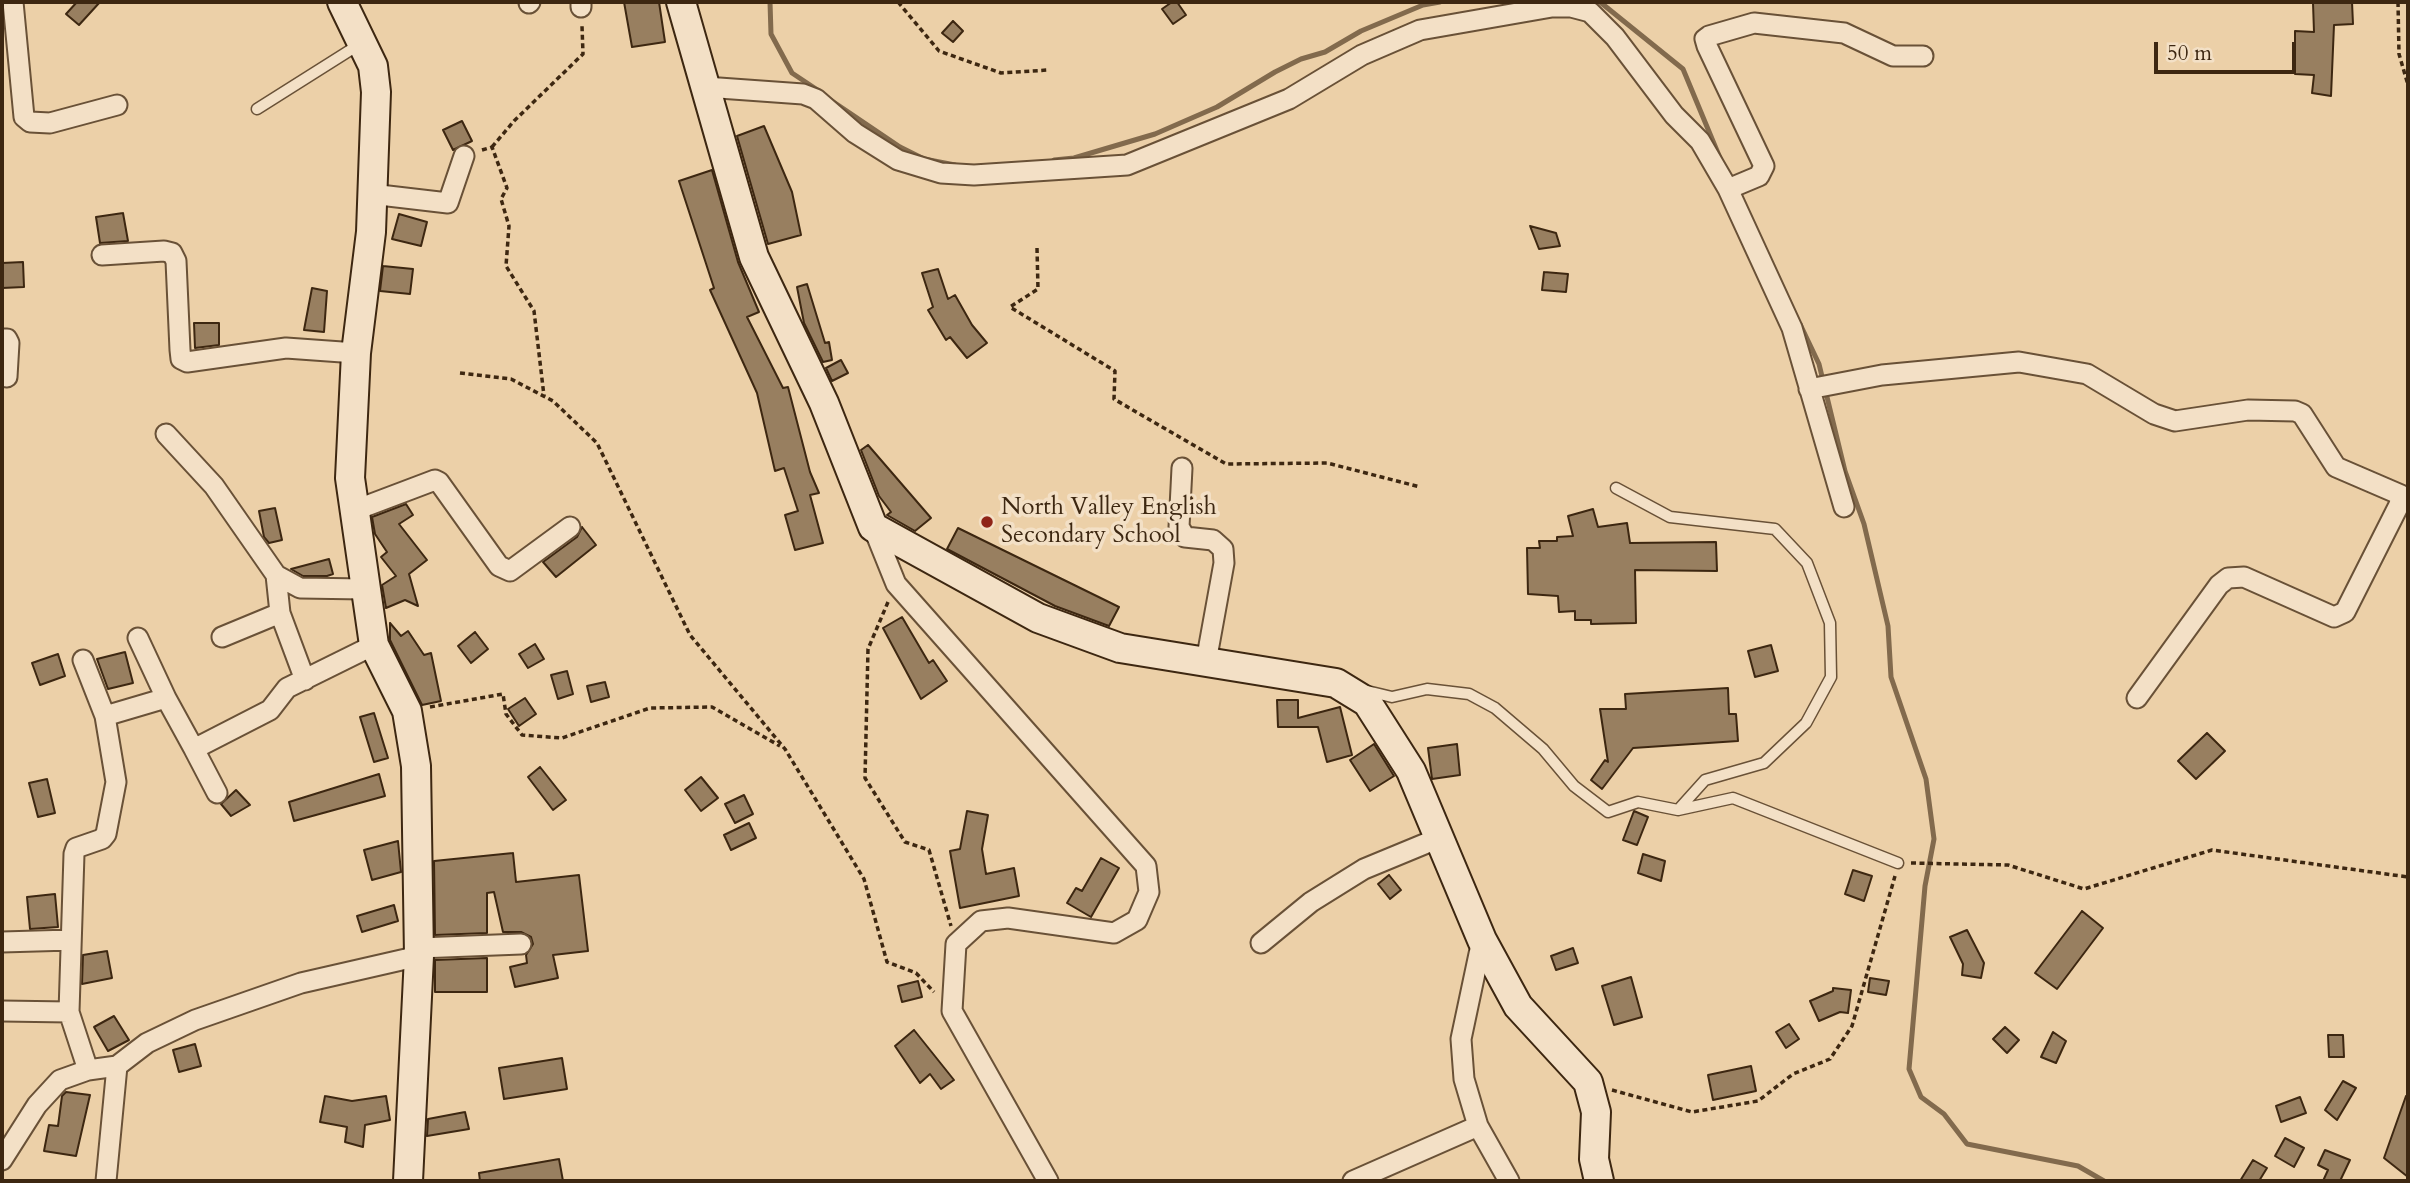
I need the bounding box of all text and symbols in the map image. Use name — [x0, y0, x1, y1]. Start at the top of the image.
scale bar — [2158, 28, 2300, 72]
text: 50 m — [2167, 39, 2212, 68]
place label: North Valley English Secondary School — [1001, 494, 1217, 550]
marker: North Valley English Secondary School — [979, 514, 995, 530]

